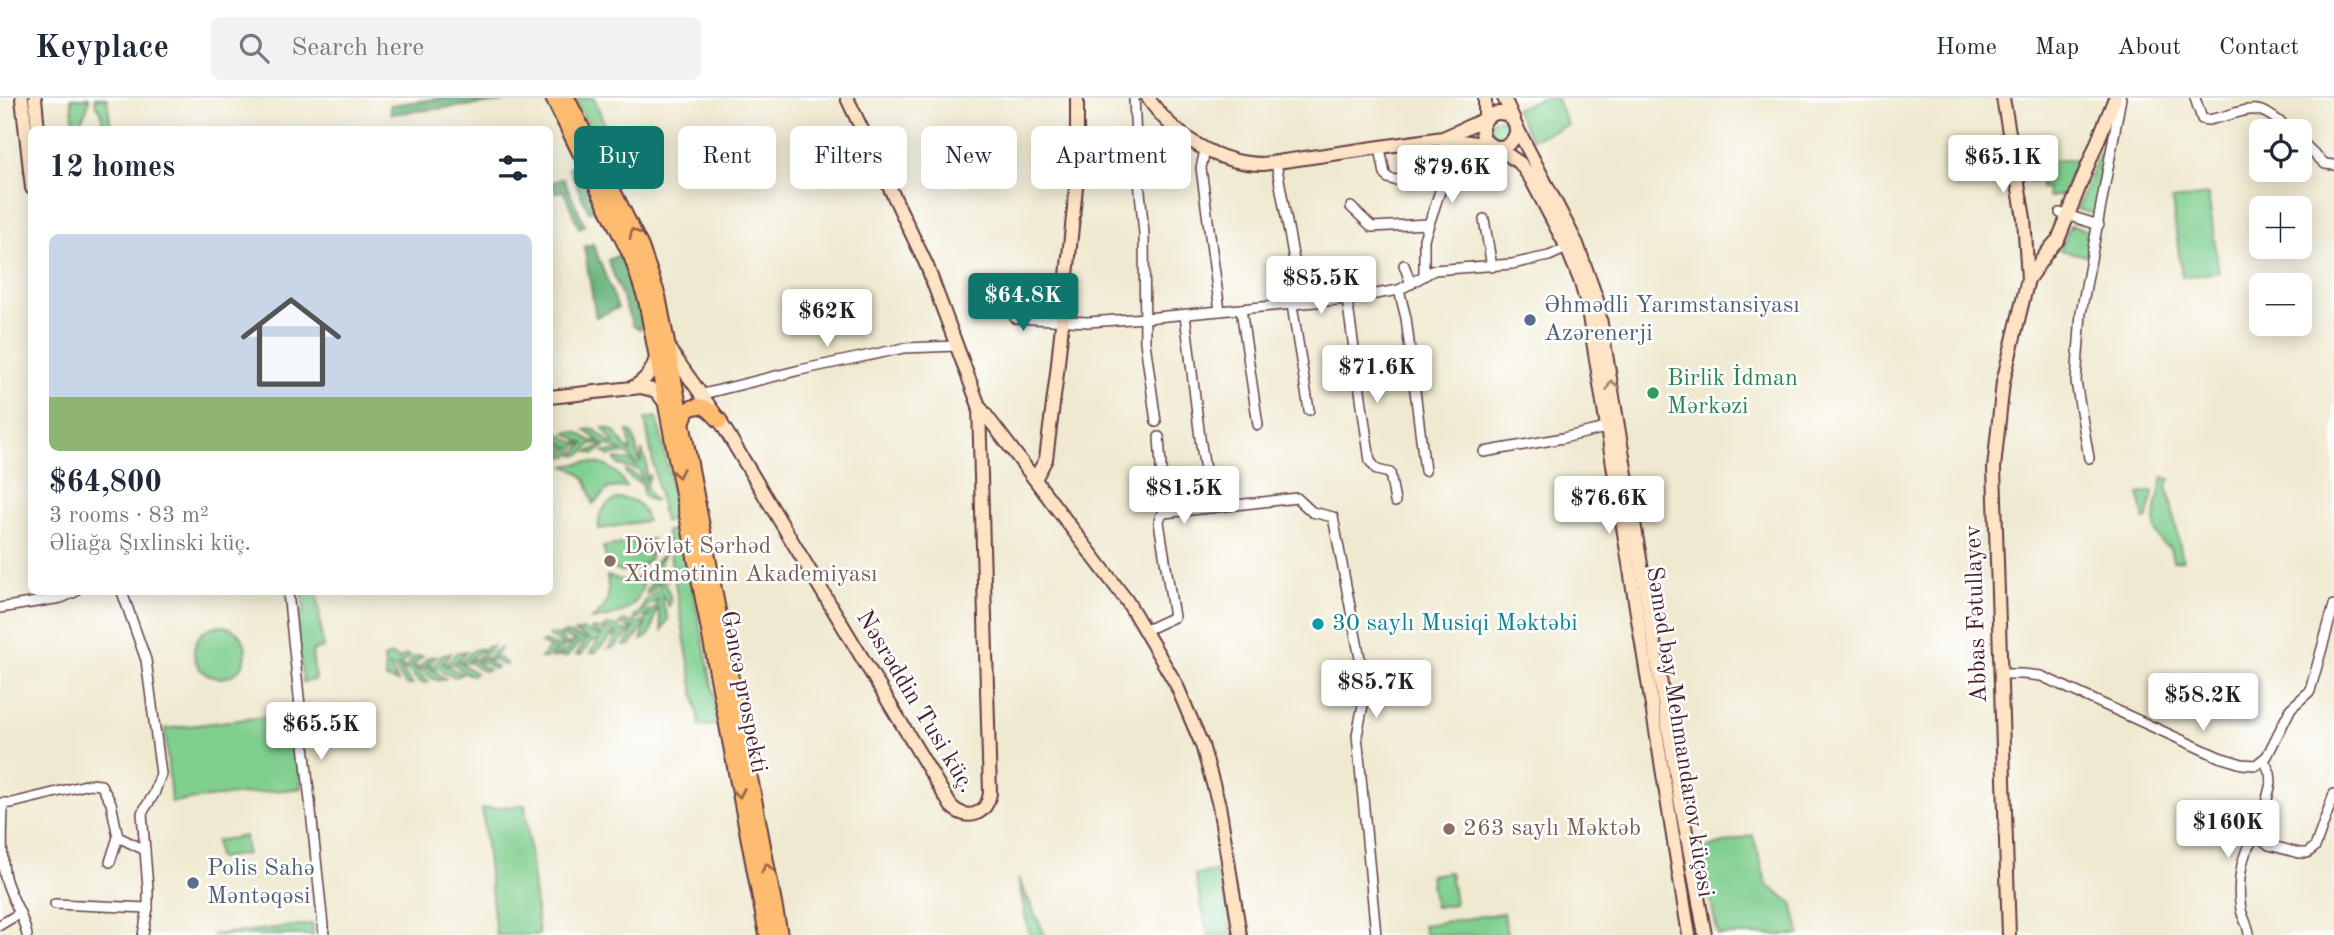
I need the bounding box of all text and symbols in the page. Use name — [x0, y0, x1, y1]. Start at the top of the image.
search box — [211, 17, 701, 80]
icon: search — [235, 29, 273, 67]
text: Keyplace — [35, 32, 169, 65]
text: Search here — [291, 35, 424, 61]
text: Home — [1936, 36, 1997, 60]
text: Map — [2035, 36, 2079, 60]
text: About — [2117, 36, 2181, 60]
text: Contact — [2219, 36, 2299, 60]
map controls — [2249, 119, 2312, 336]
button: locate — [2249, 119, 2312, 182]
chip: Buy — [574, 126, 664, 189]
chip: Rent — [678, 126, 776, 189]
chip: Filters — [790, 126, 907, 189]
chip: New — [921, 126, 1017, 189]
chip: Apartment — [1031, 126, 1191, 189]
pin: $65.1K — [1946, 136, 2060, 195]
pin: $79.6K — [1395, 146, 1509, 205]
text: $65.1K — [1964, 146, 2042, 169]
icon: filters — [494, 149, 532, 187]
text: 12 homes — [49, 153, 175, 183]
text: $79.6K — [1413, 156, 1491, 179]
button: + — [2249, 196, 2312, 259]
one-way arrow — [628, 228, 642, 240]
pin: $85.5K — [1264, 256, 1378, 316]
text: $85.5K — [1282, 267, 1360, 290]
button: − — [2249, 273, 2312, 336]
pin: $64.8K — [966, 274, 1080, 333]
icon: home — [228, 279, 354, 405]
text: $64.8K — [984, 284, 1062, 307]
pin: $62K — [786, 289, 868, 349]
place label: Əhmədli Yarımstansiyası Azərenerji — [1544, 294, 1800, 346]
text: $62K — [798, 300, 856, 323]
marker: Əhmədli Yarımstansiyası Azərenerji — [1522, 312, 1538, 328]
pin: $71.6K — [1320, 345, 1434, 405]
text: $71.6K — [1338, 356, 1416, 379]
place label: Birlik İdman Mərkəzi — [1667, 364, 1798, 419]
one-way arrow — [1606, 379, 1621, 391]
marker: Birlik İdman Mərkəzi — [1645, 385, 1661, 401]
pin: $81.5K — [1127, 466, 1241, 526]
one-way arrow — [670, 467, 685, 479]
text: $64,800 — [49, 468, 162, 498]
pin: $76.6K — [1552, 476, 1666, 536]
text: $81.5K — [1145, 477, 1223, 500]
text: $76.6K — [1570, 487, 1648, 510]
text: 3 rooms · 83 m² — [49, 504, 209, 527]
street label: Abbas Fətullayev — [1962, 524, 1992, 704]
text: Əliağa Şıxlinski küç. — [49, 532, 251, 555]
place label: Dövlət Sərhəd Xidmətinin Akademiyası — [624, 535, 878, 587]
marker: Dövlət Sərhəd Xidmətinin Akademiyası — [602, 553, 618, 569]
street label: Səməd bəy Mehmandarov küçəsi — [1641, 565, 1717, 899]
street label: Nəsrəddin Tusi küç. — [851, 607, 979, 797]
street label: Gəncə prospekti — [715, 609, 771, 775]
place label: 30 saylı Musiqi Məktəbi — [1332, 612, 1578, 636]
marker: 30 saylı Musiqi Məktəbi — [1310, 616, 1326, 632]
pin: $85.7K — [1319, 660, 1433, 720]
text: $85.7K — [1337, 671, 1415, 694]
pin: $58.2K — [2146, 674, 2260, 733]
text: $58.2K — [2164, 684, 2242, 707]
pin: $65.5K — [264, 702, 378, 762]
text: $65.5K — [282, 713, 360, 736]
one-way arrow — [731, 787, 746, 799]
pin: $160K — [2179, 800, 2277, 860]
text: $160K — [2192, 811, 2264, 834]
place label: 263 saylı Məktəb — [1463, 817, 1641, 841]
marker: 263 saylı Məktəb — [1441, 821, 1457, 837]
place label: Polis Sahə Məntəqəsi — [207, 857, 315, 909]
one-way arrow — [760, 862, 775, 874]
marker: Polis Sahə Məntəqəsi — [185, 875, 201, 891]

